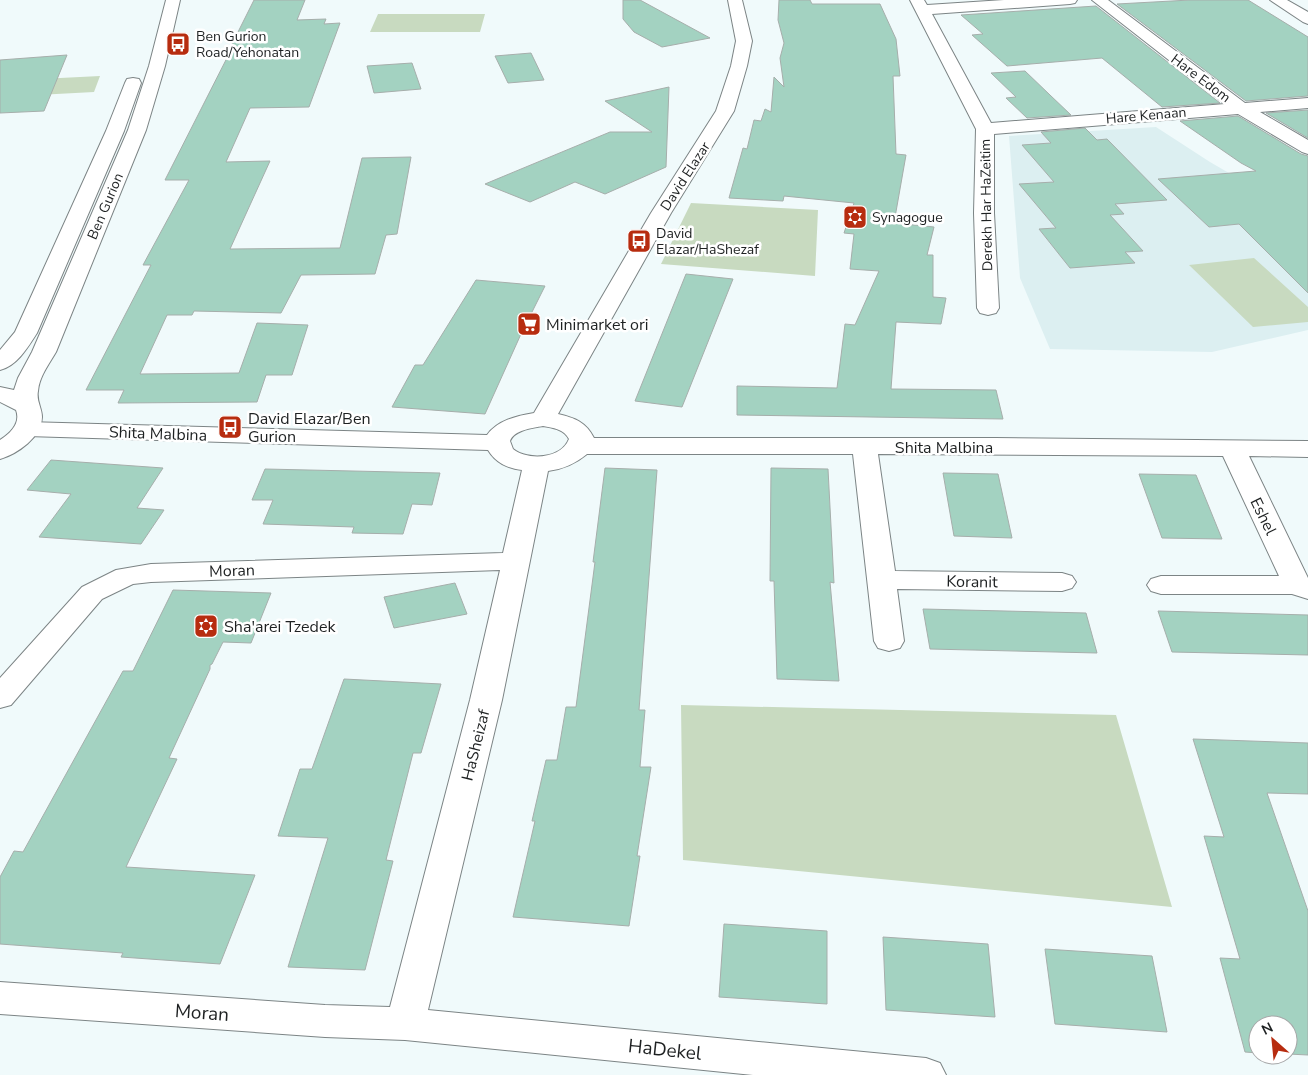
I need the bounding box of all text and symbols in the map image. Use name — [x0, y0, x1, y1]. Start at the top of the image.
place label: Ben Gurion Road/Yehonatan — [196, 27, 299, 62]
bus stop icon: Ben Gurion Road/Yehonatan — [165, 31, 191, 57]
street label: Hare Edom — [1167, 50, 1234, 107]
street label: Hare Kenaan — [1105, 103, 1187, 128]
street label: David Elazar — [656, 138, 715, 214]
street label: Derekh Har HaZeitim — [976, 139, 997, 271]
street label: Ben Gurion — [83, 170, 128, 242]
synagogue icon: Synagogue — [842, 204, 868, 230]
place label: Synagogue — [872, 208, 943, 227]
place label: David Elazar/HaShezaf — [656, 224, 759, 259]
bus stop icon: David Elazar/HaShezaf — [626, 228, 652, 254]
supermarket icon: Minimarket ori — [516, 311, 542, 337]
place label: Minimarket ori — [546, 314, 648, 336]
place label: David Elazar/Ben Gurion — [248, 408, 371, 448]
bus stop icon: David Elazar/Ben Gurion — [217, 414, 243, 440]
street label: Shita Malbina — [108, 421, 207, 447]
street label: Shita Malbina — [895, 437, 993, 459]
street label: Eshel — [1245, 494, 1282, 539]
street label: Moran — [209, 559, 255, 583]
street label: Koranit — [946, 571, 998, 593]
synagogue icon: Sha'arei Tzedek — [193, 613, 219, 639]
place label: Sha'arei Tzedek — [224, 616, 336, 638]
street label: HaSheizaf — [456, 707, 496, 783]
street label: Moran — [174, 998, 230, 1028]
north arrow — [1248, 1015, 1298, 1065]
text: N — [1258, 1018, 1276, 1040]
street label: HaDekel — [627, 1033, 703, 1067]

